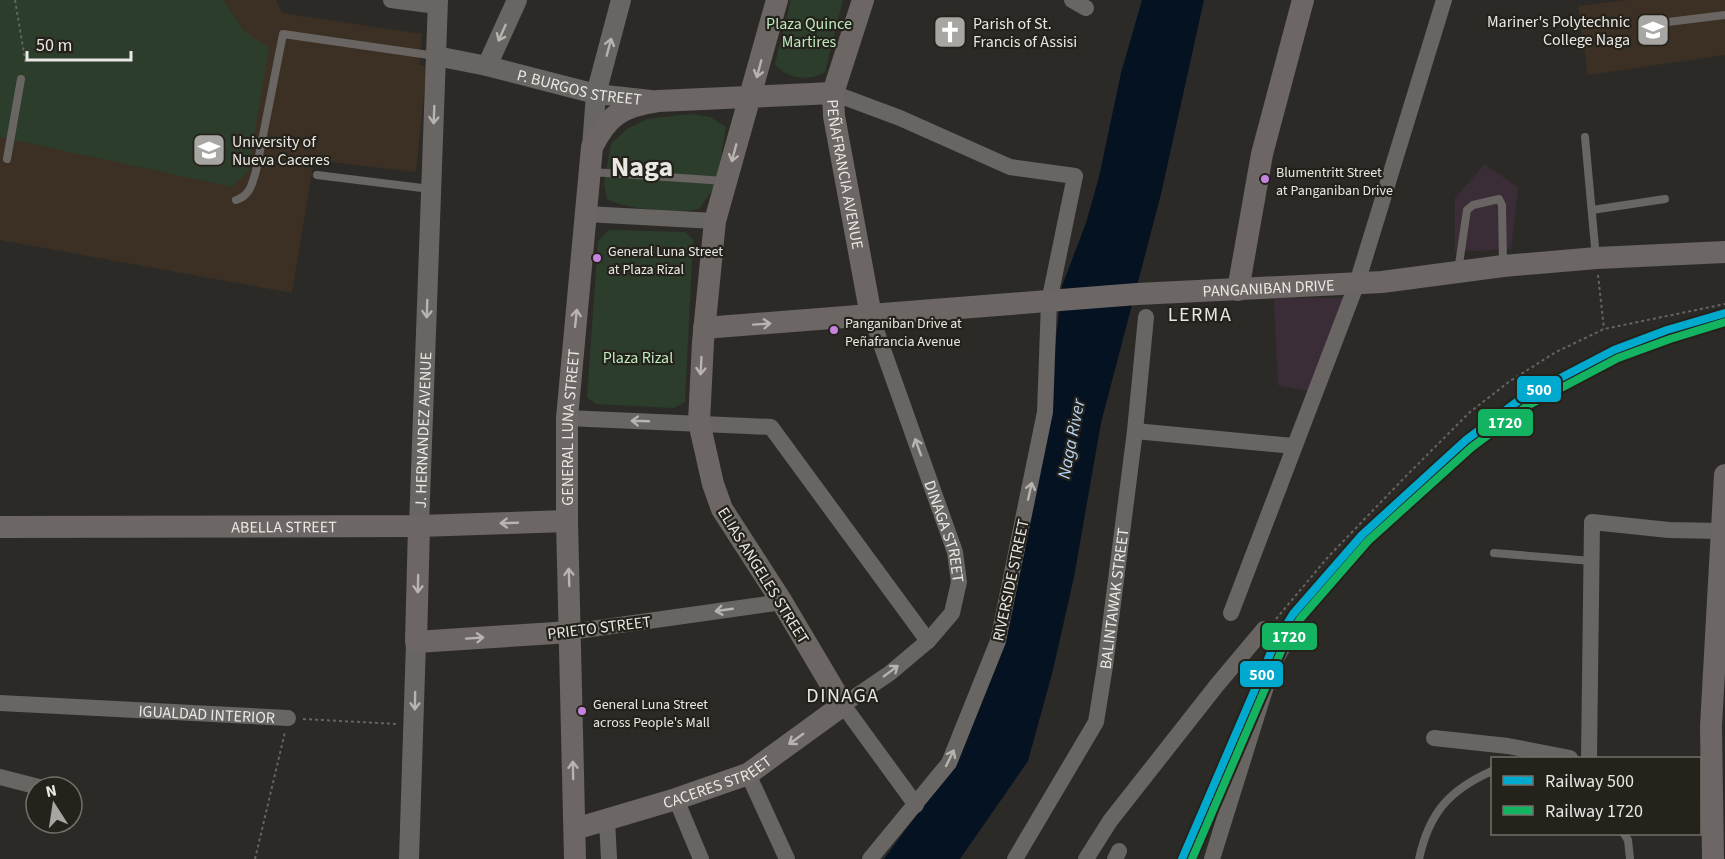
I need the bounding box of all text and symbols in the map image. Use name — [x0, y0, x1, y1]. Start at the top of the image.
place label: Mariner's Polytechnic College Naga — [1487, 11, 1630, 51]
school or university icon: Mariner's Polytechnic College Naga — [1635, 12, 1671, 48]
park label: Plaza Quince Martires — [766, 13, 852, 53]
place label: Parish of St. Francis of Assisi — [973, 13, 1077, 53]
church icon: Parish of St. Francis of Assisi — [932, 14, 968, 50]
scale bar — [27, 24, 130, 62]
one-way arrow — [496, 24, 507, 42]
text: 50 m — [36, 33, 72, 58]
one-way arrow — [603, 38, 615, 57]
one-way arrow — [752, 59, 764, 78]
street label: P. BURGOS STREET — [515, 64, 643, 111]
street label: PEÑAFRANCIA AVENUE — [821, 99, 868, 251]
one-way arrow — [429, 104, 440, 124]
place label: University of Nueva Caceres — [232, 131, 330, 171]
school or university icon: University of Nueva Caceres — [191, 132, 227, 168]
one-way arrow — [727, 143, 739, 162]
district label: Naga — [611, 147, 673, 187]
place label: Blumentritt Street at Panganiban Drive — [1276, 163, 1393, 201]
marker: Blumentritt Street at Panganiban Drive — [1259, 173, 1271, 185]
place label: General Luna Street at Plaza Rizal — [608, 242, 723, 280]
marker: General Luna Street at Plaza Rizal — [591, 252, 603, 264]
street label: PANGANIBAN DRIVE — [1202, 274, 1335, 303]
one-way arrow — [421, 299, 432, 319]
district label: LERMA — [1168, 301, 1232, 329]
one-way arrow — [571, 309, 582, 329]
place label: Panganiban Drive at Peñafrancia Avenue — [845, 314, 962, 352]
one-way arrow — [752, 318, 772, 329]
marker: Panganiban Drive at Peñafrancia Avenue — [828, 324, 840, 336]
street label: GENERAL LUNA STREET — [557, 347, 585, 506]
park label: Plaza Rizal — [603, 347, 673, 369]
street label: J. HERNANDEZ AVENUE — [410, 352, 437, 509]
one-way arrow — [696, 356, 707, 376]
line badge: 500 — [1516, 375, 1562, 403]
text: 500 — [1526, 379, 1552, 401]
water label: Naga River — [1052, 396, 1092, 481]
line badge: 1720 — [1477, 408, 1534, 437]
text: 1720 — [1488, 412, 1522, 434]
one-way arrow — [631, 415, 651, 426]
one-way arrow — [911, 438, 922, 457]
street label: DINAGA STREET — [918, 477, 969, 584]
one-way arrow — [1024, 482, 1036, 501]
street label: ELIAS ANGELES STREET — [712, 503, 814, 648]
street label: ABELLA STREET — [231, 516, 337, 538]
one-way arrow — [499, 517, 519, 529]
street label: RIVERSIDE STREET — [987, 517, 1035, 643]
street label: BALINTAWAK STREET — [1095, 526, 1135, 670]
one-way arrow — [563, 567, 575, 587]
one-way arrow — [412, 574, 423, 593]
one-way arrow — [714, 604, 734, 615]
street label: PRIETO STREET — [546, 611, 653, 645]
line badge: 1720 — [1261, 622, 1318, 651]
text: 1720 — [1272, 626, 1306, 648]
one-way arrow — [464, 633, 484, 644]
line badge: 500 — [1239, 660, 1284, 688]
text: 500 — [1249, 664, 1275, 686]
one-way arrow — [883, 665, 899, 678]
district label: DINAGA — [806, 682, 880, 710]
one-way arrow — [409, 690, 421, 710]
place label: General Luna Street across People's Mall — [593, 695, 710, 733]
street label: IGUALDAD INTERIOR — [138, 700, 276, 729]
marker: General Luna Street across People's Mall — [576, 705, 588, 717]
one-way arrow — [789, 733, 805, 745]
one-way arrow — [945, 749, 957, 767]
street label: CACERES STREET — [660, 750, 777, 814]
legend — [1491, 757, 1701, 835]
one-way arrow — [567, 761, 579, 781]
text: Railway 500 — [1545, 769, 1634, 794]
north arrow — [24, 775, 84, 835]
text: N — [44, 779, 59, 803]
text: Railway 1720 — [1545, 799, 1643, 824]

